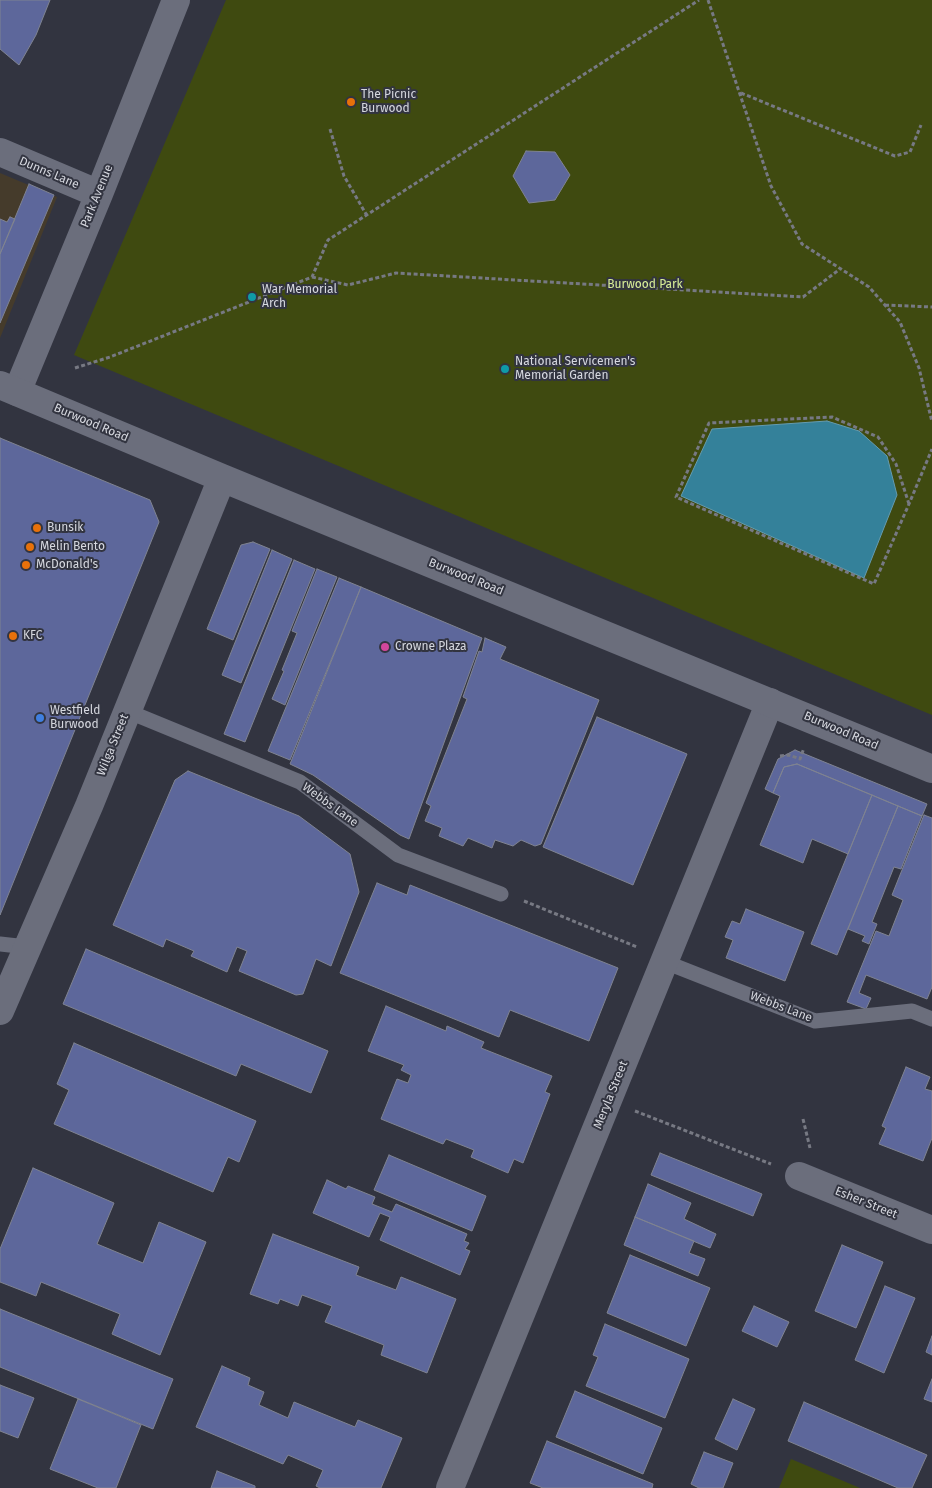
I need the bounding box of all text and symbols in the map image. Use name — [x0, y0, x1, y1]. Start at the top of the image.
place label: The Picnic Burwood — [361, 88, 416, 116]
marker: The Picnic Burwood — [345, 96, 357, 108]
street label: Dunns Lane — [17, 154, 81, 192]
street label: Park Avenue — [78, 162, 116, 230]
park label: Burwood Park — [607, 278, 683, 292]
place label: War Memorial Arch — [262, 283, 337, 311]
marker: War Memorial Arch — [246, 291, 258, 303]
place label: National Servicemen's Memorial Garden — [515, 355, 635, 383]
marker: National Servicemen's Memorial Garden — [499, 363, 511, 375]
street label: Burwood Road — [52, 401, 130, 445]
place label: Bunsik — [47, 521, 83, 535]
marker: Bunsik — [31, 522, 43, 534]
place label: Melin Bento — [40, 540, 105, 554]
marker: Melin Bento — [24, 541, 36, 553]
street label: Burwood Road — [426, 555, 506, 599]
place label: McDonald's — [36, 558, 98, 572]
marker: McDonald's — [20, 559, 32, 571]
place label: KFC — [23, 629, 42, 643]
marker: KFC — [7, 630, 19, 642]
place label: Crowne Plaza — [395, 640, 467, 654]
marker: Crowne Plaza — [379, 641, 391, 653]
place label: Westfield Burwood — [50, 704, 100, 732]
street label: Burwood Road — [802, 709, 880, 753]
marker: Westfield Burwood — [34, 712, 46, 724]
street label: Wilga Street — [94, 712, 132, 778]
street label: Webbs Lane — [299, 780, 361, 830]
street label: Webbs Lane — [748, 989, 814, 1025]
street label: Meryla Street — [591, 1059, 631, 1131]
street label: Esher Street — [833, 1184, 899, 1222]

